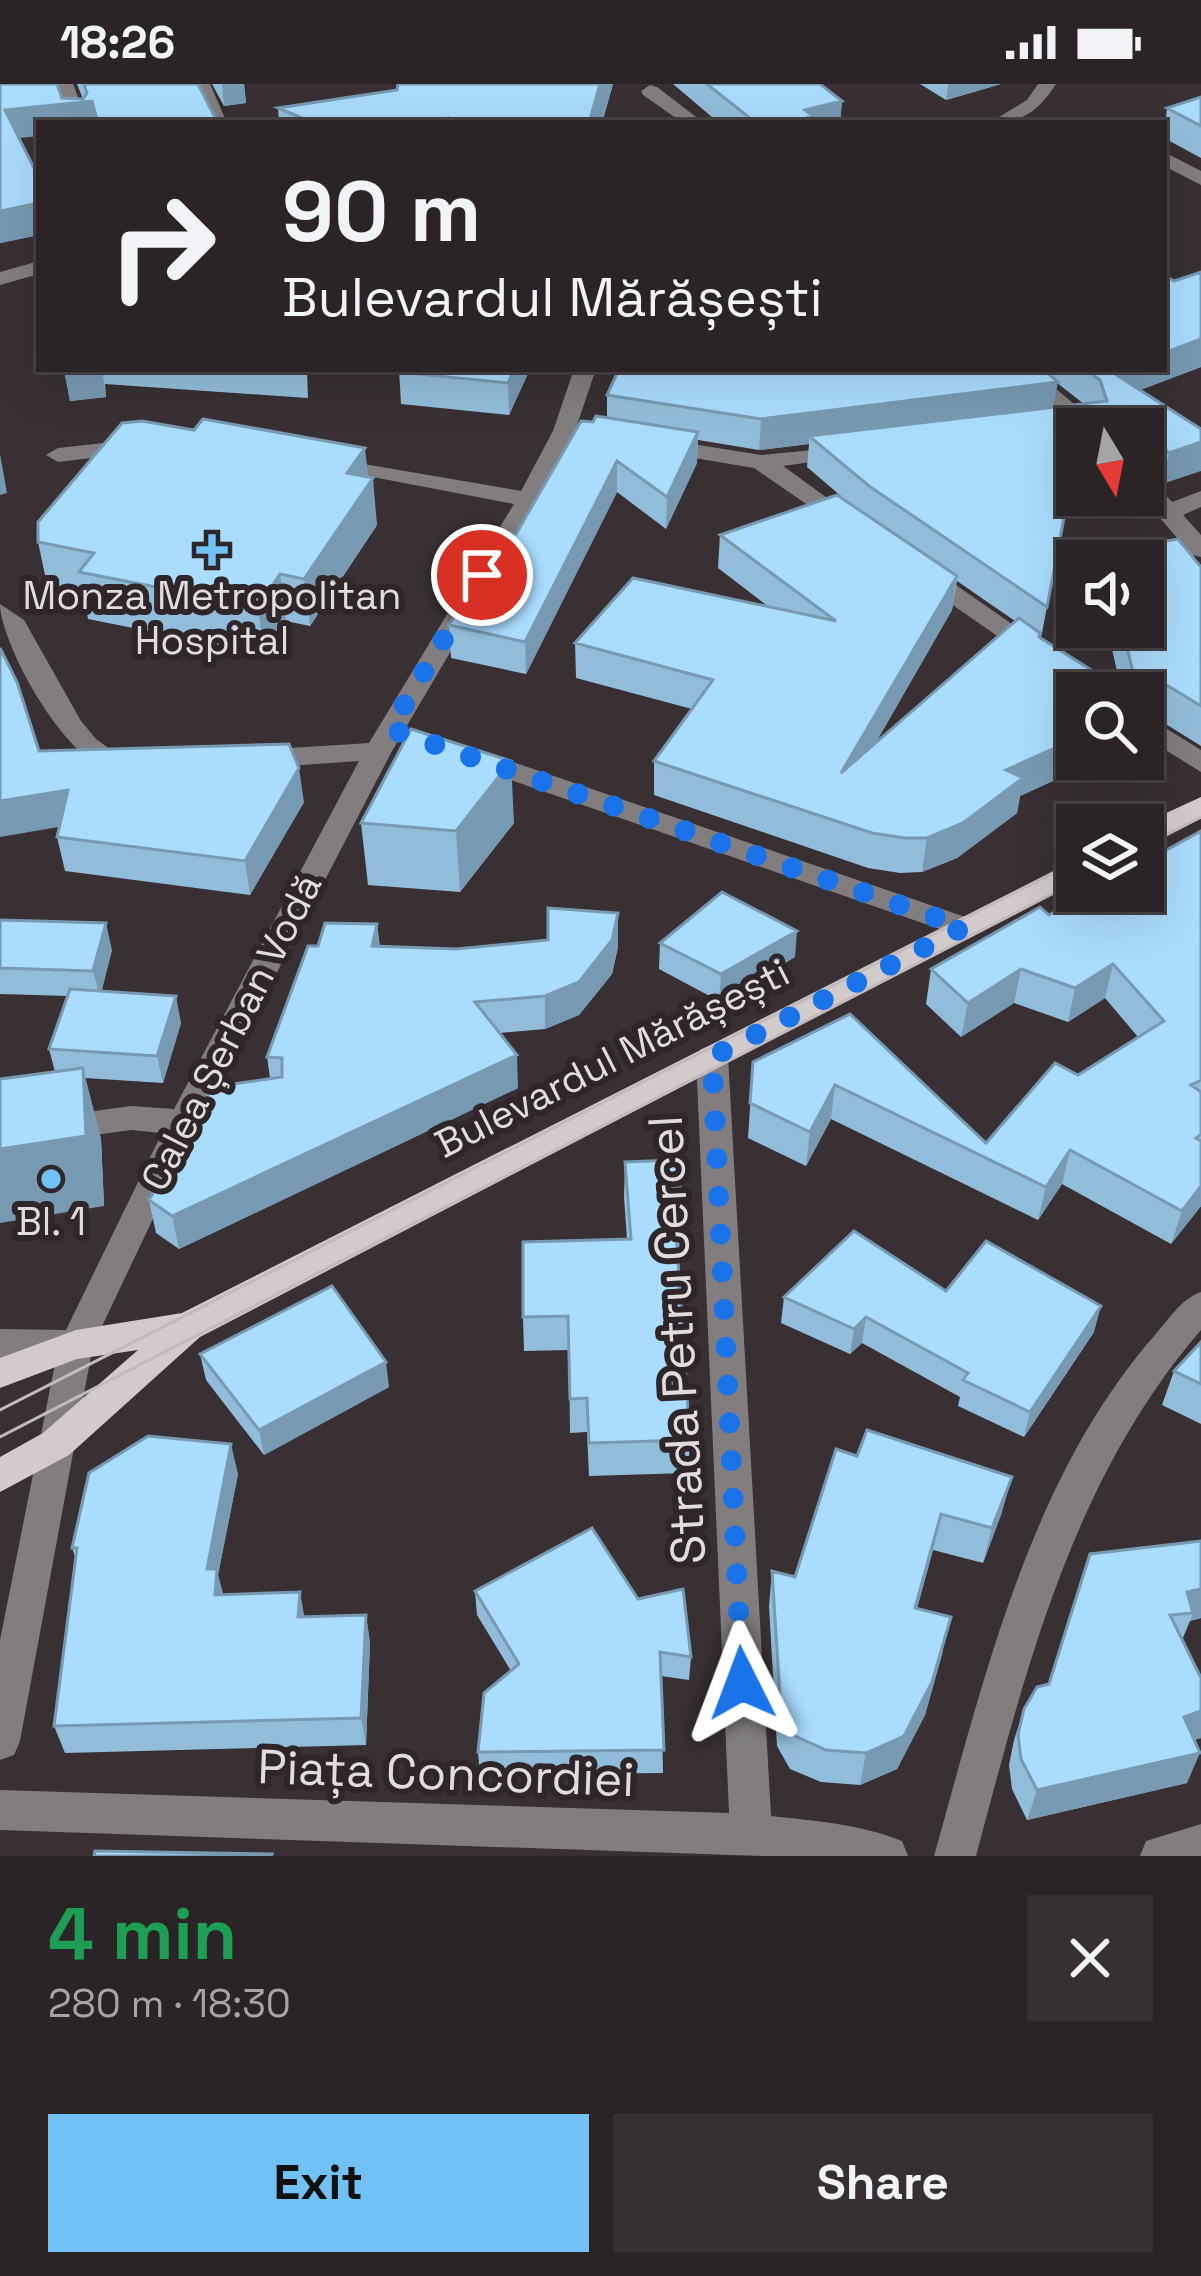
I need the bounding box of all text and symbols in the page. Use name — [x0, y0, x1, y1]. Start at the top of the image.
text: 18:26 — [60, 14, 175, 71]
text: 90 m — [282, 158, 481, 266]
icon: right — [84, 168, 240, 324]
text: Bulevardul Mărășești — [282, 263, 823, 332]
north arrow — [1056, 408, 1164, 516]
map controls — [1056, 408, 1164, 912]
pin — [431, 524, 533, 626]
marker: Monza Metropolitan Hospital — [196, 534, 228, 566]
button: sound — [1056, 540, 1164, 648]
icon: arrive — [449, 542, 515, 608]
place label: Monza Metropolitan Hospital — [23, 571, 402, 665]
button: search — [1056, 672, 1164, 780]
button: layers — [1056, 804, 1164, 912]
street label: Calea Șerban Vodă — [130, 865, 332, 1199]
street label: Bulevardul Mărășești — [427, 948, 797, 1168]
street label: Strada Petru Cercel — [635, 1114, 719, 1566]
marker: Bl. 1 — [38, 1166, 64, 1192]
place label: Bl. 1 — [16, 1197, 86, 1246]
position arrow — [679, 1620, 805, 1746]
street label: Piața Concordiei — [257, 1736, 635, 1810]
text: 4 min — [48, 1888, 237, 1980]
button: close — [1027, 1895, 1153, 2021]
text: 280 m · 18:30 — [48, 1979, 291, 2028]
button: Exit — [48, 2114, 589, 2252]
button: Share — [613, 2114, 1153, 2252]

